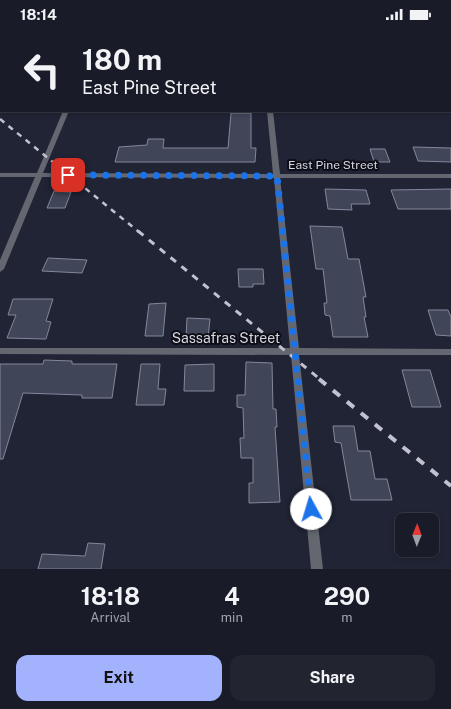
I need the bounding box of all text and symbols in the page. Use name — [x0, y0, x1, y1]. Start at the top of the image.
text: 18:14 — [20, 6, 57, 23]
text: 180 m — [82, 43, 162, 76]
icon: left — [16, 44, 68, 96]
text: East Pine Street — [82, 77, 217, 98]
pin — [51, 158, 85, 192]
street label: East Pine Street — [288, 158, 378, 172]
icon: arrive — [57, 164, 79, 186]
street label: Sassafras Street — [172, 330, 280, 346]
position arrow — [290, 488, 332, 530]
north arrow — [395, 513, 439, 557]
map controls — [395, 513, 439, 557]
text: 18:18 — [81, 582, 140, 610]
text: 4 — [224, 582, 240, 610]
text: 290 — [324, 582, 370, 610]
text: Arrival — [90, 610, 131, 625]
text: min — [221, 610, 243, 625]
text: m — [341, 610, 353, 625]
button: Exit — [16, 655, 222, 701]
button: Share — [230, 655, 435, 701]

